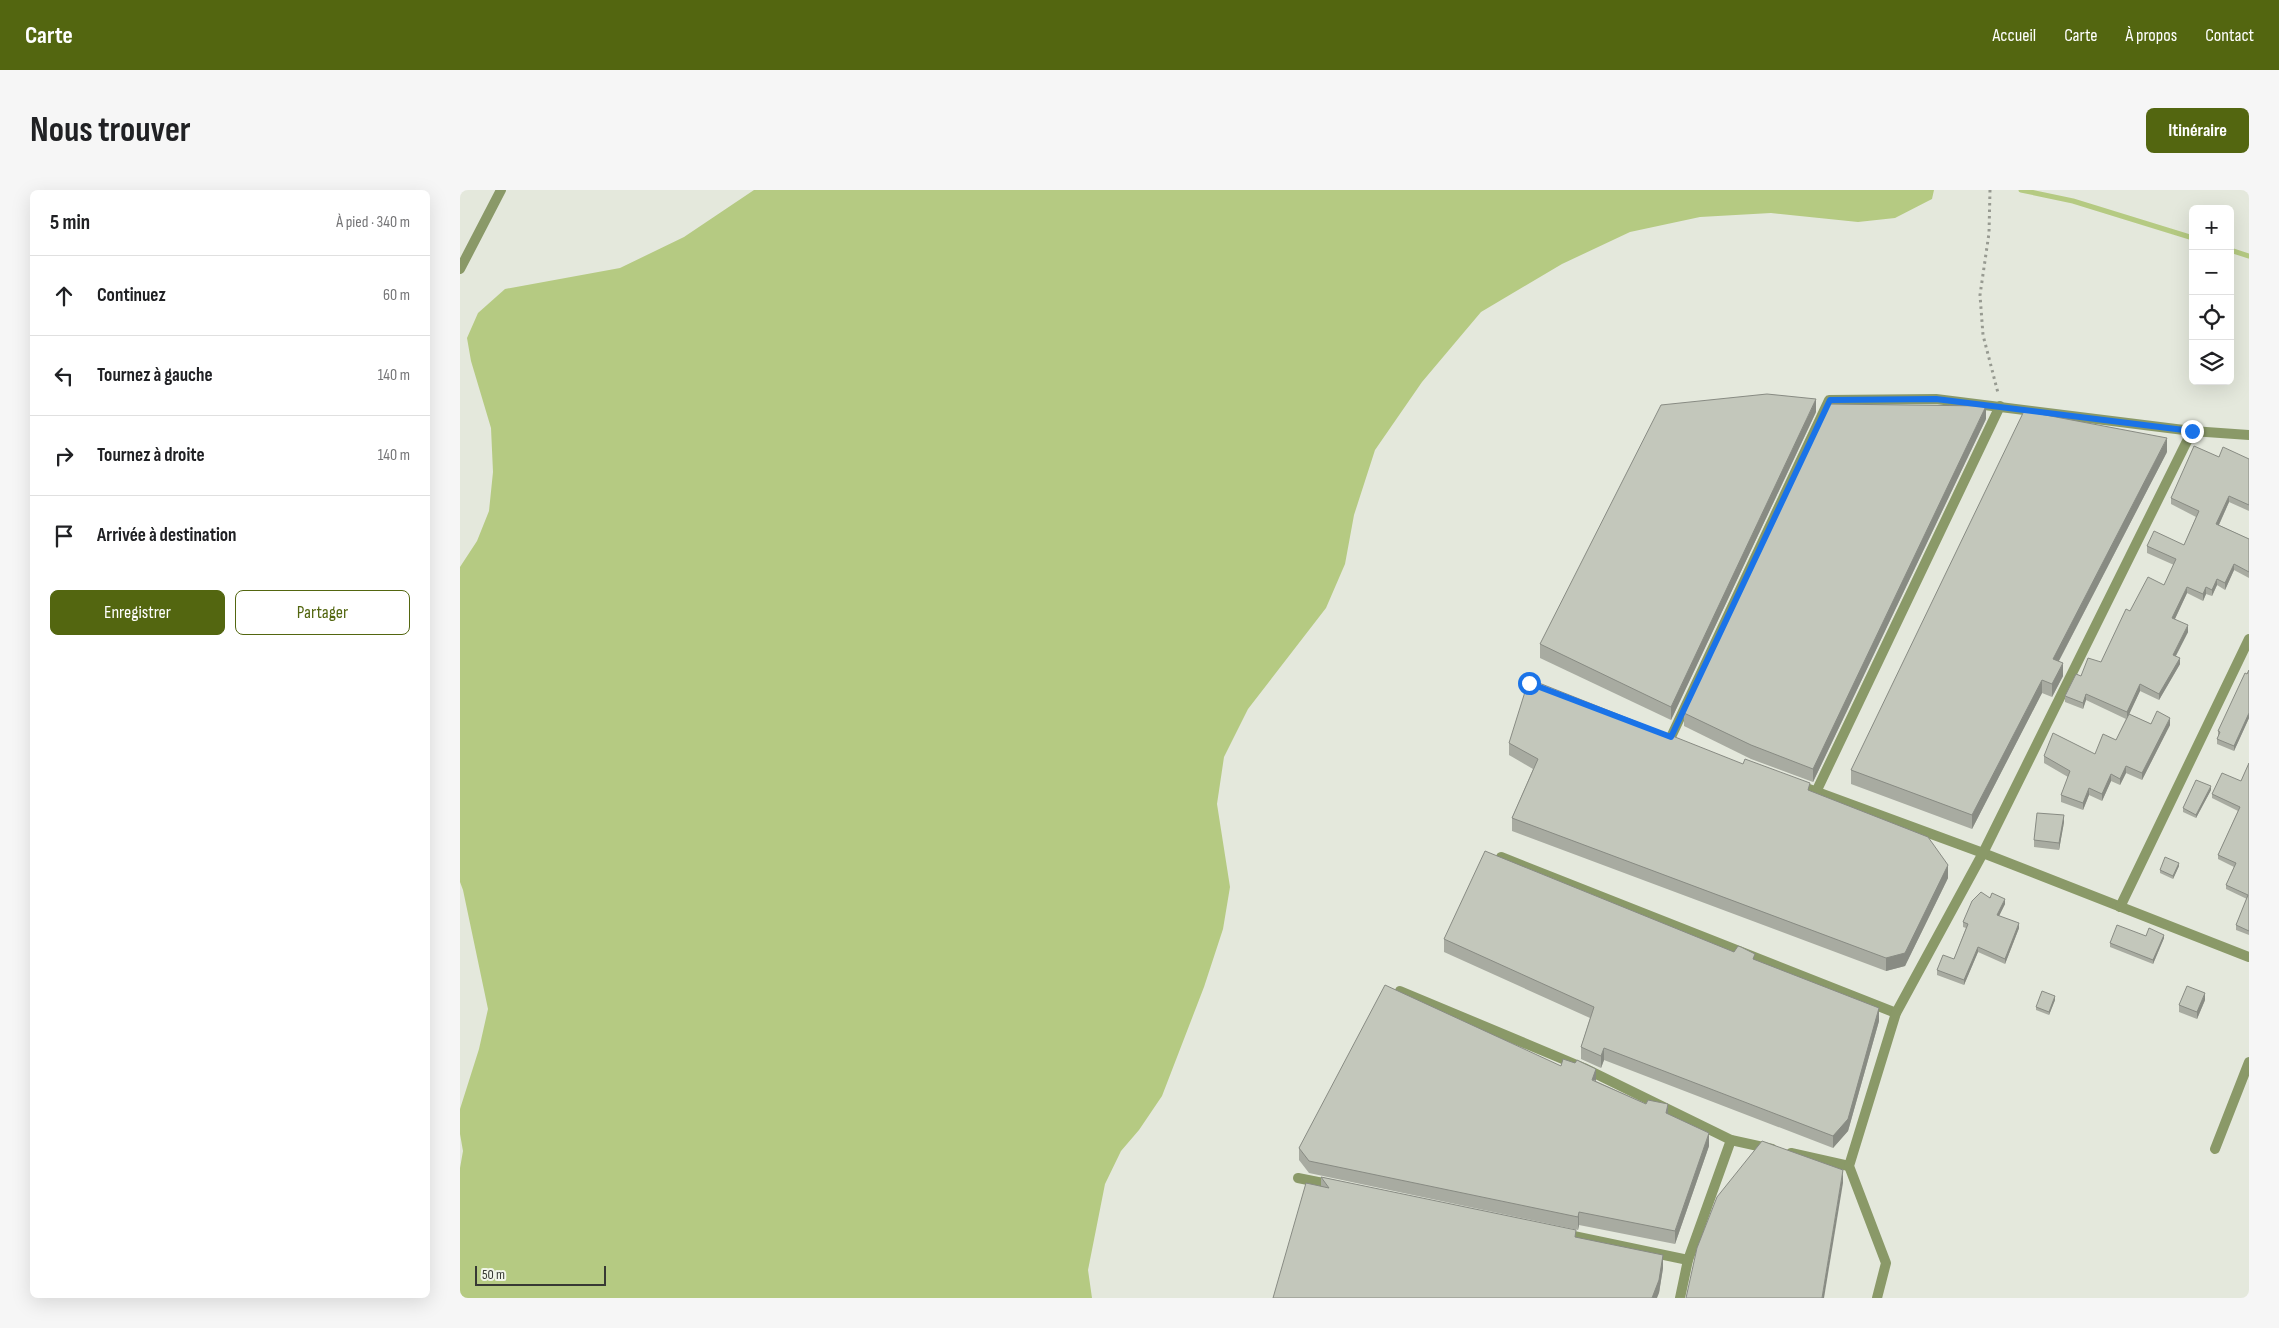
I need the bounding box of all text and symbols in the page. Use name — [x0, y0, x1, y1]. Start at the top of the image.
text: Carte — [25, 21, 73, 50]
text: Accueil — [1992, 25, 2036, 46]
text: Carte — [2064, 25, 2097, 46]
text: À propos — [2125, 25, 2177, 46]
text: Contact — [2205, 25, 2254, 46]
button: Itinéraire — [2146, 108, 2249, 153]
text: Nous trouver — [30, 109, 191, 152]
map controls — [2189, 205, 2234, 385]
button: + — [2189, 205, 2234, 250]
text: 5 min — [50, 210, 90, 235]
text: À pied · 340 m — [336, 213, 410, 232]
button: − — [2189, 250, 2234, 295]
icon: ahead — [50, 282, 78, 310]
text: Continuez — [97, 284, 166, 307]
text: 60 m — [383, 286, 410, 305]
button: locate — [2189, 295, 2234, 340]
button: layers — [2189, 340, 2234, 385]
icon: left — [50, 362, 78, 390]
text: Tournez à gauche — [97, 364, 213, 387]
text: 140 m — [378, 366, 410, 385]
route end — [2181, 420, 2204, 443]
icon: right — [50, 442, 78, 470]
text: Tournez à droite — [97, 444, 205, 467]
text: 140 m — [378, 446, 410, 465]
icon: arrive — [50, 522, 78, 550]
text: Arrivée à destination — [97, 524, 237, 547]
button: Enregistrer — [50, 590, 225, 635]
button: Partager — [235, 590, 410, 635]
route start — [1518, 672, 1541, 695]
scale bar — [475, 1263, 606, 1286]
text: 50 m — [482, 1266, 505, 1283]

